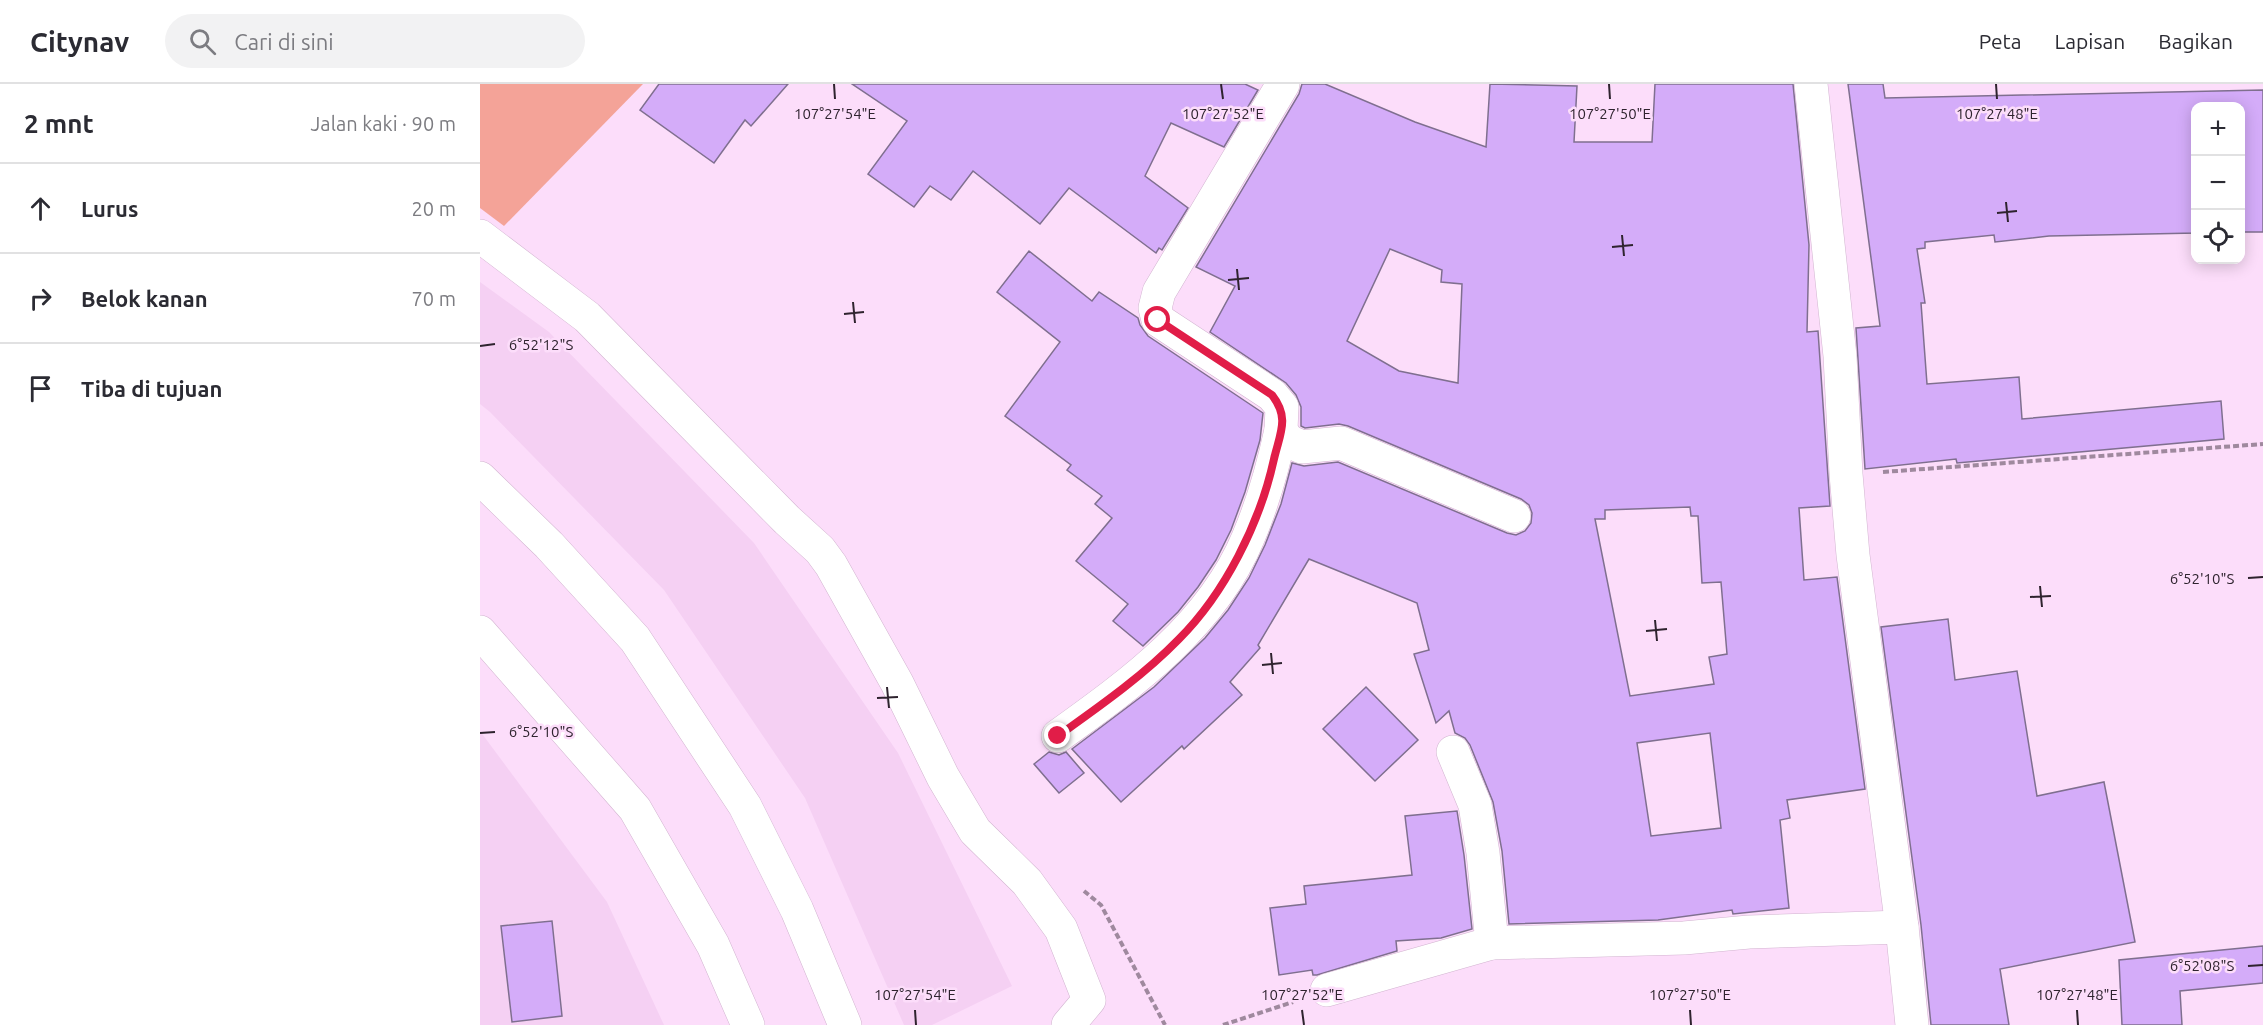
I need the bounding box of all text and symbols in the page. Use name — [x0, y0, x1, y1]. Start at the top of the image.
search box — [165, 14, 585, 68]
icon: search — [186, 25, 219, 58]
text: Citynav — [30, 26, 129, 57]
text: Cari di sini — [234, 29, 334, 54]
text: Peta — [1979, 29, 2022, 53]
text: Lapisan — [2055, 29, 2125, 53]
text: Bagikan — [2158, 29, 2233, 53]
map controls — [2191, 102, 2245, 264]
button: + — [2191, 102, 2245, 156]
text: 107°27'54"E — [794, 105, 876, 122]
text: 107°27'52"E — [1182, 105, 1264, 122]
text: 107°27'50"E — [1569, 105, 1651, 122]
text: 107°27'48"E — [1956, 105, 2038, 122]
text: 2 mnt — [24, 109, 94, 138]
text: Jalan kaki · 90 m — [311, 112, 456, 135]
button: − — [2191, 156, 2245, 210]
icon: ahead — [24, 192, 57, 225]
text: Lurus — [81, 196, 138, 221]
text: 20 m — [412, 197, 456, 220]
button: locate — [2191, 210, 2245, 264]
icon: right — [24, 282, 57, 315]
text: Belok kanan — [81, 286, 208, 311]
text: 70 m — [412, 287, 456, 310]
route start — [1144, 306, 1170, 332]
text: 6°52'12"S — [509, 336, 573, 353]
icon: arrive — [24, 372, 57, 405]
text: Tiba di tujuan — [81, 376, 222, 401]
text: 6°52'10"S — [2170, 570, 2234, 587]
route end — [1044, 722, 1070, 748]
text: 6°52'10"S — [509, 723, 573, 740]
text: 6°52'08"S — [2170, 957, 2234, 974]
text: 107°27'54"E — [874, 986, 956, 1003]
text: 107°27'52"E — [1261, 986, 1343, 1003]
text: 107°27'50"E — [1649, 986, 1731, 1003]
text: 107°27'48"E — [2036, 986, 2118, 1003]

